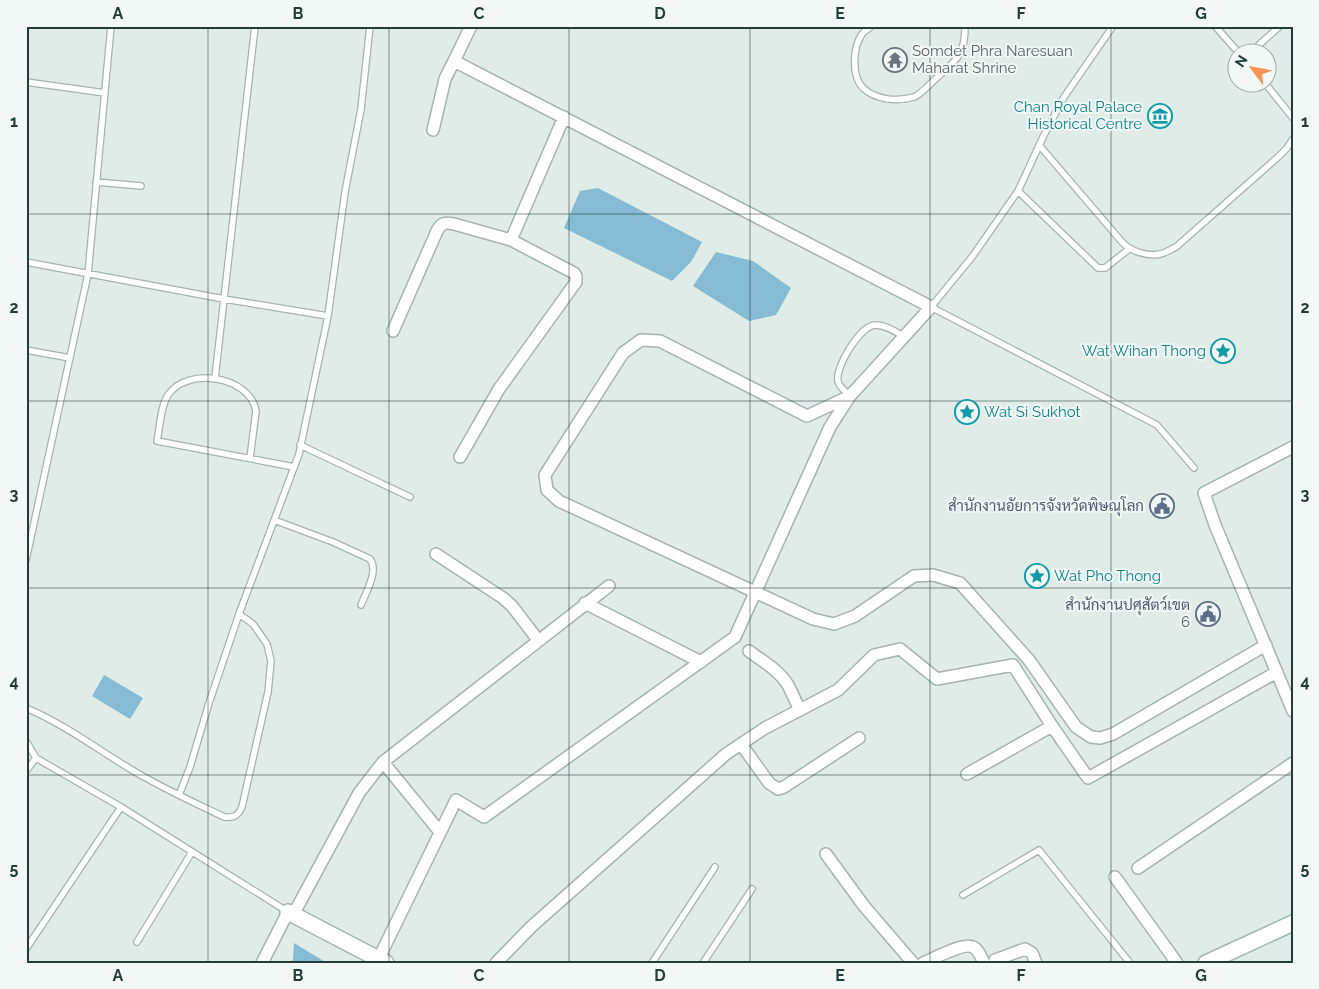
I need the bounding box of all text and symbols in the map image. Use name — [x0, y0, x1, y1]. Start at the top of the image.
text: A — [113, 4, 124, 23]
text: B — [293, 4, 304, 23]
text: C — [474, 4, 485, 23]
text: D — [654, 4, 666, 23]
text: E — [835, 4, 845, 23]
text: F — [1016, 4, 1026, 23]
text: G — [1195, 4, 1207, 23]
place label: Somdet Phra Naresuan Maharat Shrine — [912, 42, 1073, 77]
north arrow — [1226, 42, 1276, 92]
temple icon: Somdet Phra Naresuan Maharat Shrine — [882, 47, 908, 73]
text: N — [1231, 52, 1251, 70]
place label: Chan Royal Palace Historical Centre — [1014, 98, 1142, 133]
museum icon: Chan Royal Palace Historical Centre — [1147, 103, 1173, 129]
text: 1 — [10, 112, 18, 131]
text: 1 — [1301, 112, 1309, 131]
text: 2 — [9, 298, 19, 317]
text: 2 — [1300, 298, 1310, 317]
place icon: Wat Wihan Thong — [1210, 338, 1236, 364]
place label: Wat Wihan Thong — [1082, 342, 1206, 360]
place icon: Wat Si Sukhot — [954, 399, 980, 425]
place label: Wat Si Sukhot — [984, 403, 1081, 421]
text: 3 — [10, 485, 19, 504]
text: 3 — [1301, 485, 1310, 504]
public building icon: สำนักงานอัยการจังหวัดพิษณุโลก — [1149, 493, 1175, 519]
place label: สำนักงานอัยการจังหวัดพิษณุโลก — [948, 496, 1144, 517]
place icon: Wat Pho Thong — [1024, 563, 1050, 589]
place label: Wat Pho Thong — [1054, 567, 1161, 585]
place label: สำนักงานปศุสัตว์เขต 6 — [1065, 595, 1190, 631]
public building icon: สำนักงานปศุสัตว์เขต 6 — [1195, 601, 1221, 627]
text: 4 — [9, 672, 19, 691]
text: 4 — [1300, 672, 1310, 691]
text: 5 — [10, 859, 19, 878]
text: 5 — [1301, 859, 1310, 878]
text: A — [113, 966, 124, 985]
text: B — [293, 966, 304, 985]
text: C — [474, 966, 485, 985]
text: D — [654, 966, 666, 985]
text: E — [835, 966, 845, 985]
text: F — [1016, 966, 1026, 985]
text: G — [1195, 966, 1207, 985]

